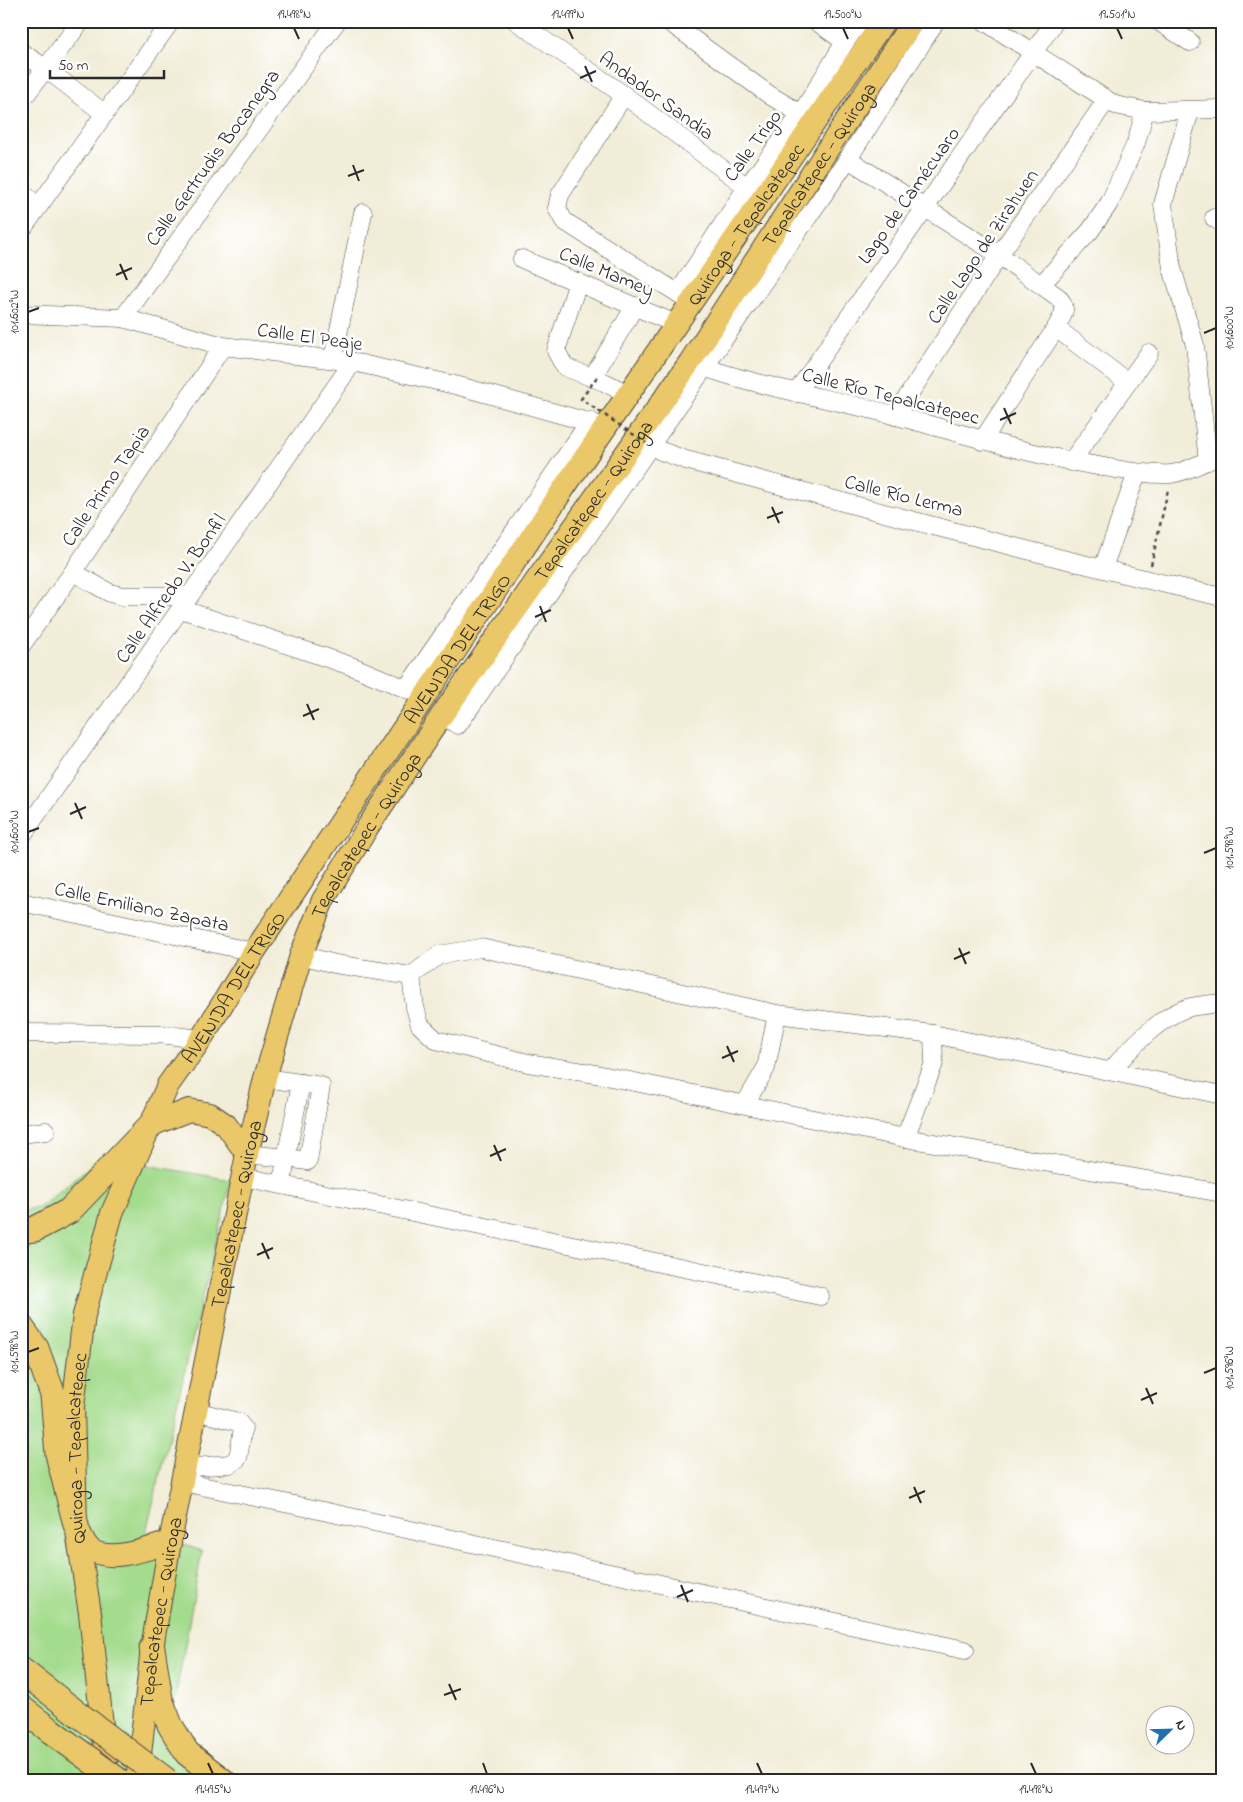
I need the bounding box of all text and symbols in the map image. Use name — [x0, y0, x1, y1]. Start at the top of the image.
text: 19.498°N — [277, 6, 311, 24]
text: 19.499°N — [551, 6, 585, 24]
text: 19.500°N — [824, 6, 862, 24]
text: 19.501°N — [1098, 6, 1136, 24]
street label: Andador Sandía — [592, 45, 719, 149]
scale bar — [50, 48, 164, 80]
text: 50 m — [58, 55, 89, 77]
street label: Calle Gertrudis Bocanegra — [140, 64, 289, 254]
street label: Tepalcatepec - Quiroga — [756, 77, 885, 253]
street label: Calle Trigo — [718, 104, 791, 189]
street label: Lago de Camécuaro — [852, 122, 969, 272]
street label: Quiroga - Tepalcatepec — [681, 138, 813, 312]
street label: Calle Lago de Zirahuen — [921, 164, 1048, 331]
street label: Calle Mamey — [554, 240, 658, 306]
text: 101.602°W — [6, 290, 24, 334]
text: 101.600°W — [1221, 306, 1239, 350]
street label: Calle El Peaje — [255, 317, 364, 360]
street label: Calle Río Tepalcatepec — [799, 361, 982, 434]
street label: Tepalcatepec - Quiroga — [528, 415, 662, 588]
street label: Calle Primo Tapia — [56, 420, 159, 553]
street label: Calle Río Lerma — [841, 469, 966, 526]
street label: Calle Alfredo V. Bonfil — [109, 509, 235, 670]
street label: AVENIDA DEL TRIGO — [398, 569, 520, 731]
street label: Tepalcatepec - Quiroga — [305, 747, 430, 923]
text: 101.600°W — [6, 810, 24, 854]
text: 101.598°W — [1221, 827, 1239, 869]
street label: Calle Emiliano Zapata — [51, 876, 232, 941]
street label: AVENIDA DEL TRIGO — [176, 906, 294, 1071]
street label: Tepalcatepec - Quiroga — [205, 1117, 272, 1311]
text: 101.598°W — [6, 1331, 24, 1373]
text: 101.596°W — [1221, 1346, 1239, 1390]
street label: Quiroga - Tepalcatepec — [61, 1351, 96, 1545]
street label: Tepalcatepec - Quiroga — [134, 1515, 192, 1708]
north arrow — [1146, 1704, 1196, 1754]
text: N — [1169, 1717, 1192, 1734]
text: 19.495°N — [195, 1781, 231, 1799]
text: 19.496°N — [469, 1781, 505, 1799]
text: 19.497°N — [745, 1781, 779, 1799]
text: 19.498°N — [1019, 1781, 1053, 1799]

